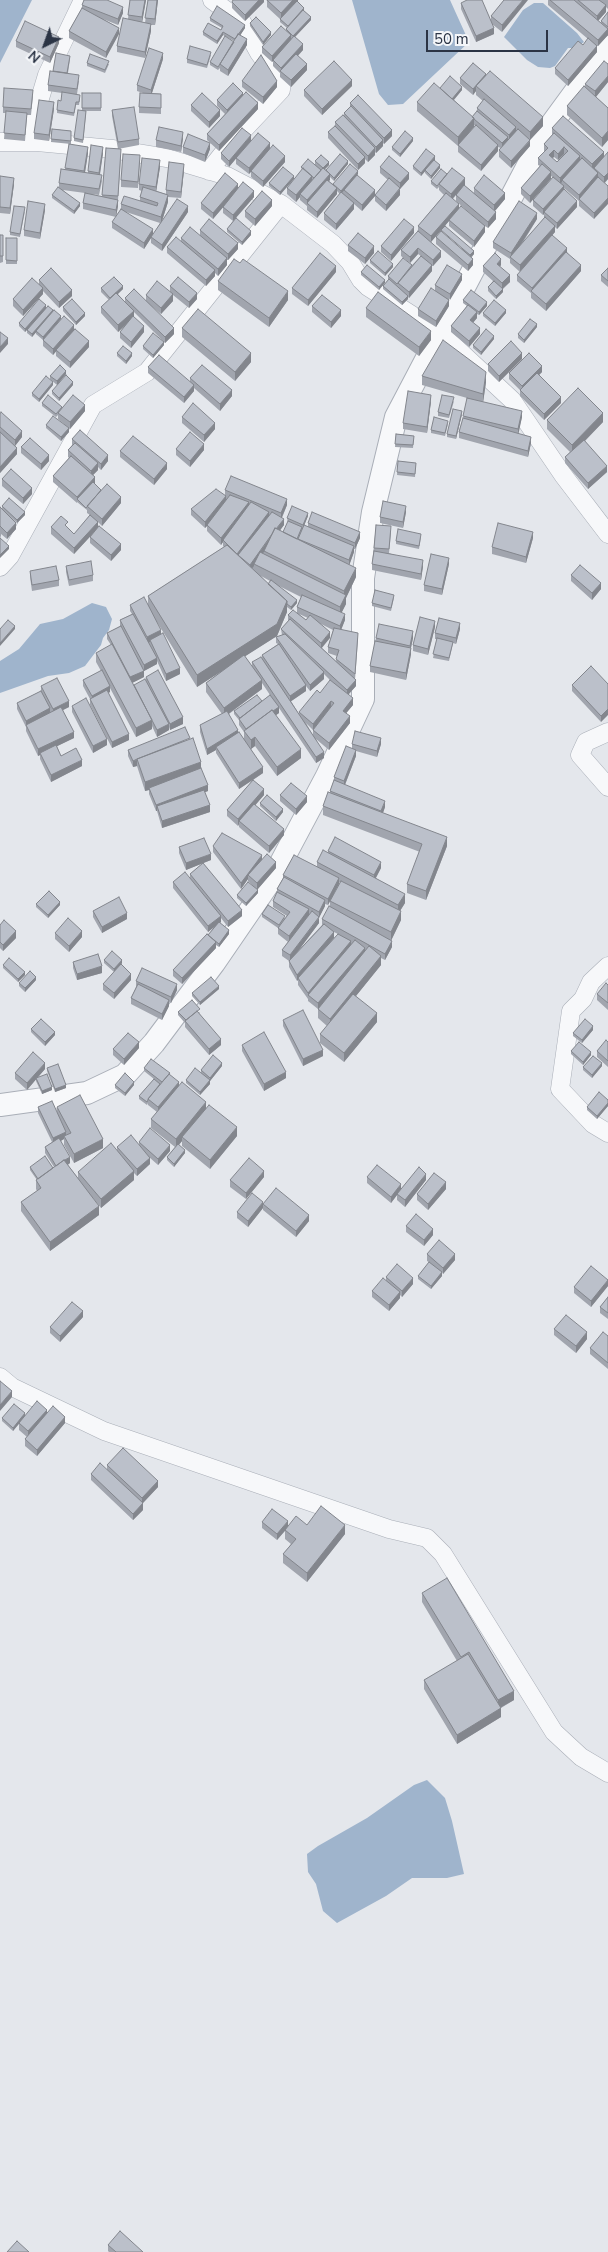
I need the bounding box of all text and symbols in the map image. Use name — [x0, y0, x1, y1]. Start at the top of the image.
north arrow — [20, 20, 70, 70]
scale bar — [428, 20, 550, 52]
text: 50 m — [434, 29, 469, 49]
text: N — [24, 46, 45, 67]

